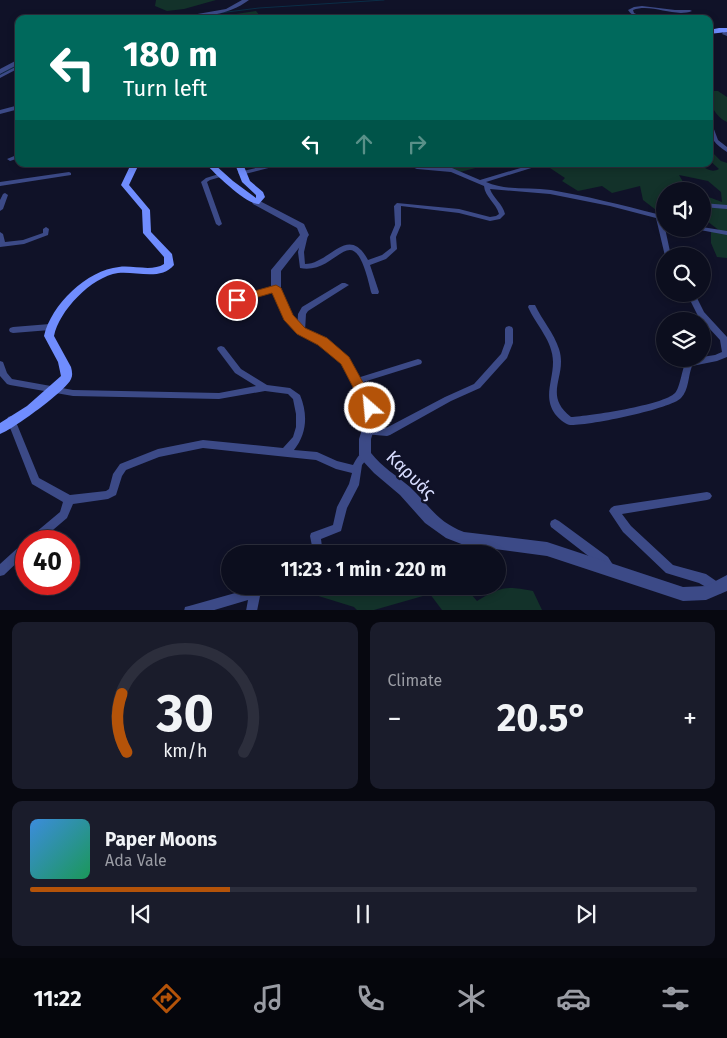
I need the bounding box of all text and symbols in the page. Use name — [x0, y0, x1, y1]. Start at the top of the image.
text: 180 m — [123, 33, 218, 75]
icon: left — [40, 35, 105, 100]
text: Turn left — [123, 75, 207, 102]
icon: left — [297, 130, 325, 158]
icon: ahead — [350, 130, 378, 158]
icon: right — [403, 130, 431, 158]
map controls — [656, 182, 711, 367]
button: sound — [656, 182, 711, 237]
button: search — [656, 247, 711, 302]
pin — [216, 279, 258, 321]
icon: arrive — [223, 286, 251, 314]
button: layers — [656, 312, 711, 367]
position arrow — [343, 381, 395, 433]
street label: Καρυάς — [382, 446, 441, 504]
speed limit sign: 40 — [15, 530, 80, 595]
text: 11:23 · 1 min · 220 m — [281, 558, 446, 581]
text: Climate — [388, 671, 442, 690]
text: 30 — [155, 682, 213, 745]
text: 20.5° — [497, 695, 588, 741]
text: − — [388, 702, 402, 735]
text: + — [683, 702, 697, 735]
text: km/h — [163, 740, 207, 762]
text: Paper Moons — [105, 828, 217, 851]
text: Ada Vale — [105, 851, 167, 870]
icon: previous — [127, 900, 155, 928]
icon: pause — [349, 900, 377, 928]
icon: next — [572, 900, 600, 928]
icon: directions — [149, 981, 184, 1016]
icon: music — [251, 981, 286, 1016]
icon: phone — [353, 981, 388, 1016]
icon: climate — [454, 981, 489, 1016]
icon: car — [556, 981, 591, 1016]
icon: filters — [658, 981, 693, 1016]
text: 11:22 — [33, 985, 82, 1012]

